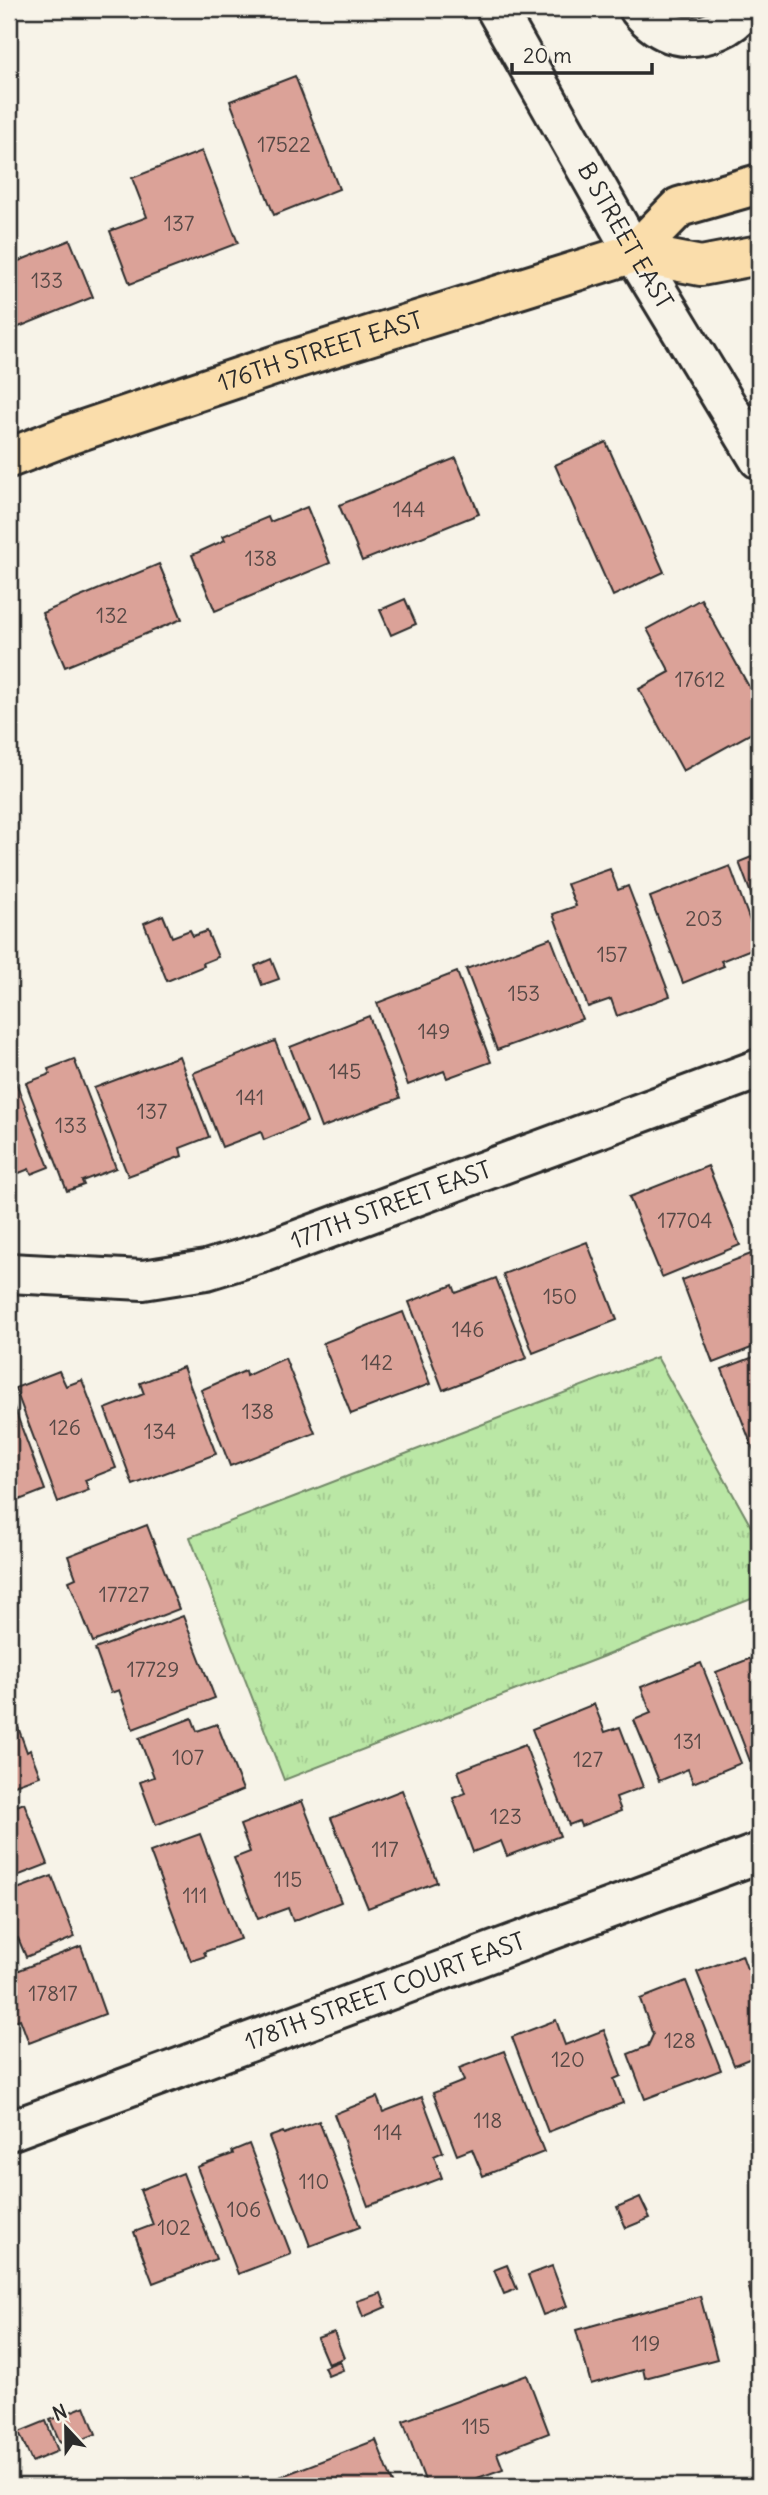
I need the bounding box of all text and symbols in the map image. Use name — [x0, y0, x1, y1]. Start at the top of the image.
scale bar — [512, 32, 652, 76]
text: 20 m — [523, 42, 572, 69]
house number: 17522 — [257, 131, 311, 158]
street label: B STREET EAST — [572, 157, 680, 314]
house number: 137 — [164, 210, 194, 237]
house number: 133 — [31, 267, 63, 294]
street label: 176TH STREET EAST — [214, 304, 426, 398]
house number: 144 — [393, 496, 425, 523]
house number: 138 — [245, 545, 277, 572]
house number: 132 — [96, 602, 128, 629]
house number: 17612 — [675, 666, 725, 693]
house number: 203 — [685, 905, 723, 932]
house number: 157 — [597, 941, 627, 968]
house number: 153 — [508, 980, 540, 1007]
house number: 149 — [418, 1018, 450, 1045]
house number: 145 — [329, 1058, 361, 1085]
house number: 141 — [236, 1084, 264, 1111]
house number: 137 — [137, 1098, 167, 1125]
house number: 133 — [55, 1112, 87, 1139]
street label: 177TH STREET EAST — [286, 1154, 495, 1255]
house number: 17704 — [658, 1207, 712, 1234]
house number: 150 — [543, 1283, 577, 1310]
house number: 146 — [452, 1316, 484, 1343]
house number: 142 — [361, 1349, 393, 1376]
house number: 138 — [242, 1398, 274, 1425]
house number: 126 — [49, 1414, 81, 1441]
house number: 134 — [144, 1418, 176, 1445]
house number: 17727 — [99, 1581, 149, 1608]
house number: 17729 — [127, 1656, 179, 1683]
house number: 131 — [674, 1728, 702, 1755]
house number: 107 — [172, 1744, 204, 1771]
house number: 127 — [573, 1746, 603, 1773]
house number: 123 — [490, 1803, 522, 1830]
house number: 117 — [372, 1836, 398, 1863]
house number: 115 — [274, 1866, 302, 1893]
house number: 111 — [182, 1882, 208, 1909]
street label: 178TH STREET COURT EAST — [240, 1925, 529, 2056]
house number: 17817 — [28, 1980, 78, 2007]
house number: 128 — [664, 2027, 696, 2054]
house number: 120 — [551, 2046, 585, 2073]
house number: 118 — [474, 2107, 502, 2134]
house number: 114 — [374, 2119, 402, 2146]
house number: 110 — [299, 2168, 329, 2195]
house number: 106 — [227, 2196, 261, 2223]
house number: 102 — [157, 2214, 191, 2241]
house number: 119 — [632, 2330, 660, 2357]
north arrow — [32, 2394, 102, 2464]
text: N — [49, 2399, 70, 2426]
house number: 115 — [462, 2413, 490, 2440]

